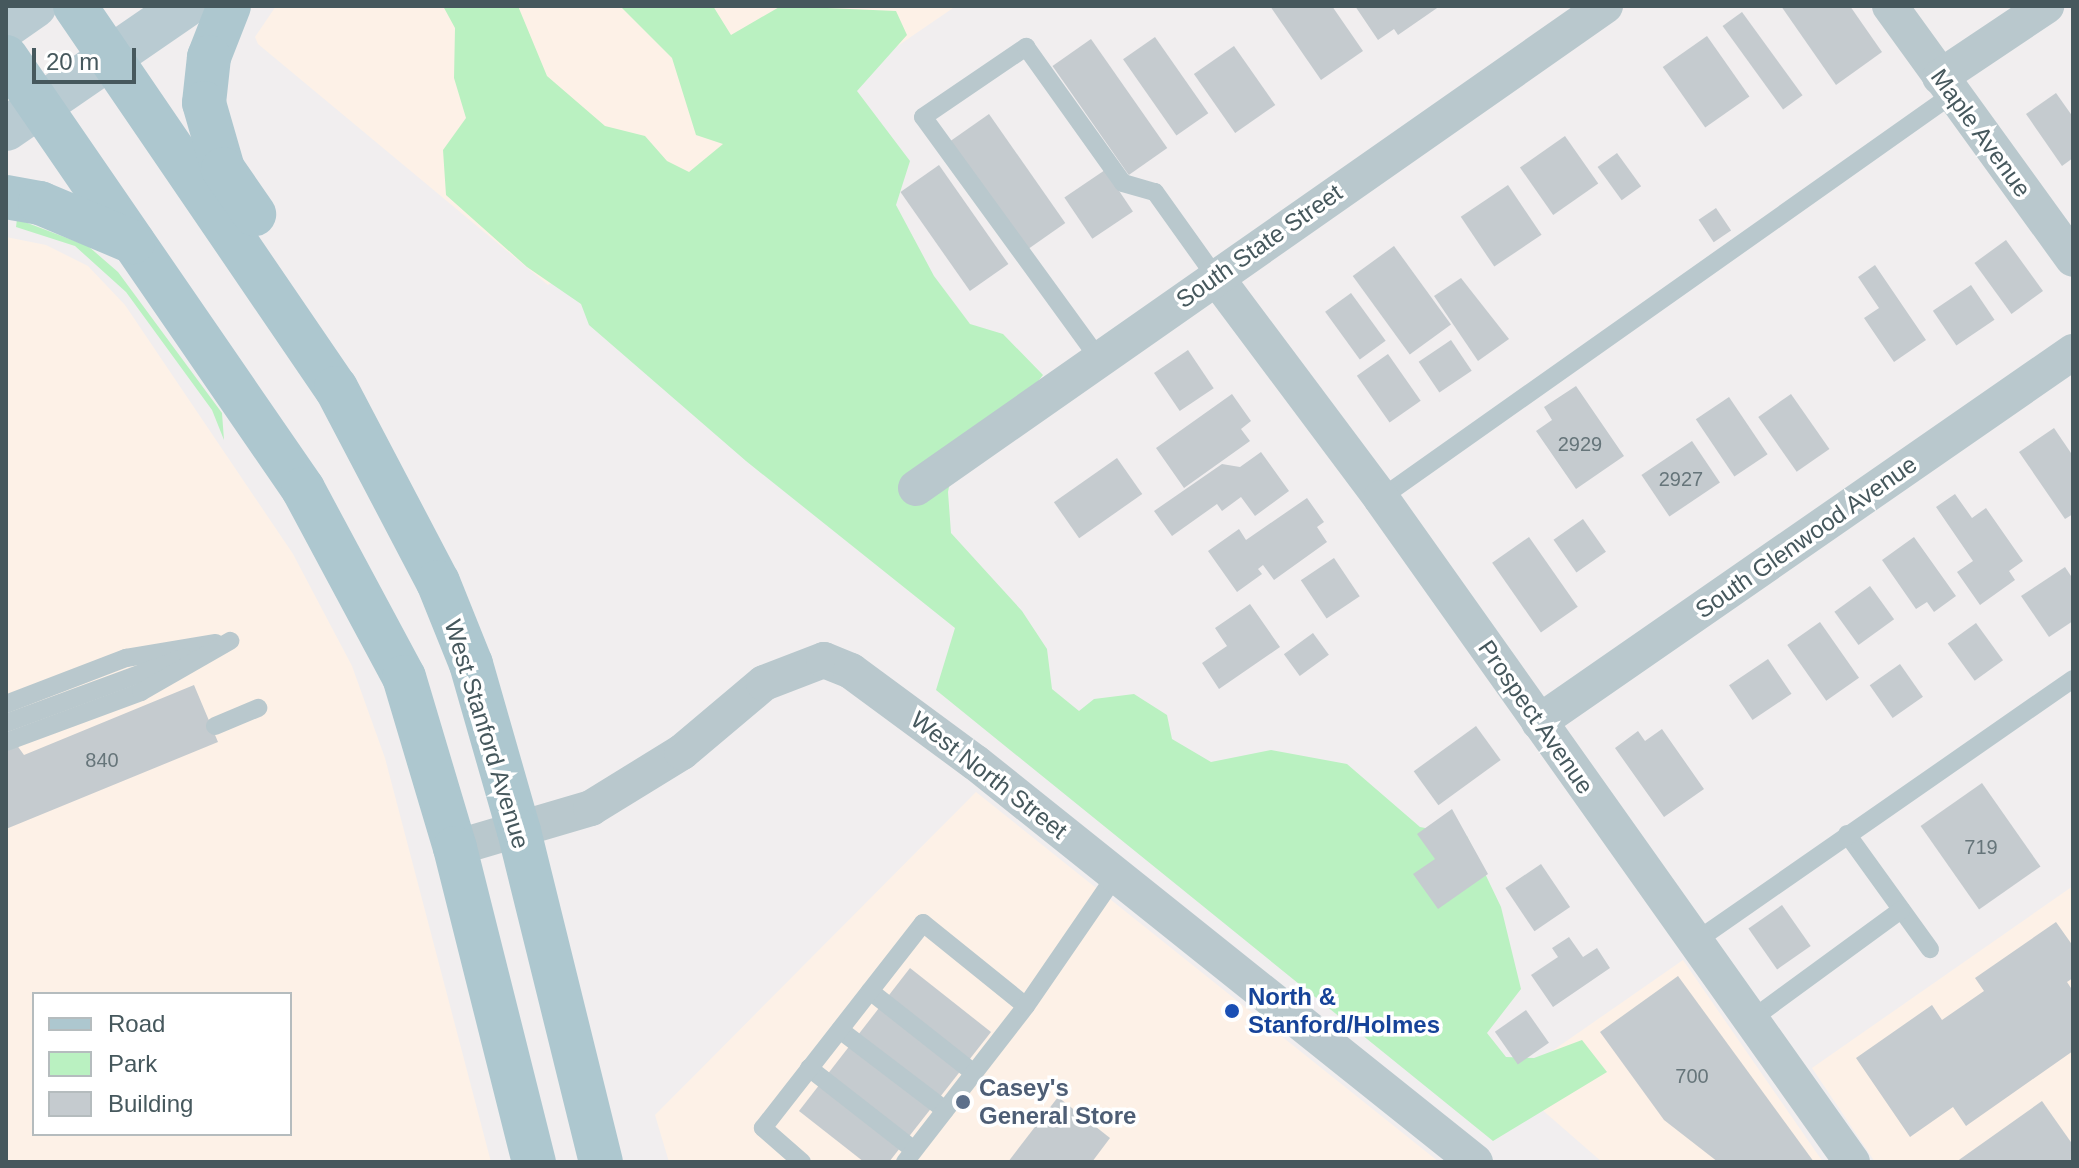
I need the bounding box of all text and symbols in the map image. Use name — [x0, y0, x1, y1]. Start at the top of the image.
scale bar — [36, 32, 140, 82]
text: 20 m — [46, 48, 99, 75]
street label: Maple Avenue — [1924, 63, 2038, 203]
street label: South State Street — [1170, 178, 1348, 314]
house number: 2929 — [1558, 432, 1602, 456]
street label: South Glenwood Avenue — [1689, 449, 1923, 625]
house number: 2927 — [1659, 467, 1703, 491]
street label: West Stanford Avenue — [438, 615, 536, 853]
street label: Prospect Avenue — [1472, 634, 1600, 800]
street label: West North Street — [905, 705, 1073, 845]
house number: 840 — [85, 748, 119, 772]
house number: 719 — [1964, 835, 1998, 859]
place label: North & Stanford/Holmes — [1248, 983, 1440, 1039]
legend — [32, 992, 292, 1136]
marker: North & Stanford/Holmes — [1223, 1002, 1241, 1020]
text: Road — [108, 1010, 165, 1037]
text: Park — [108, 1050, 157, 1077]
house number: 700 — [1675, 1064, 1709, 1088]
place label: Casey's General Store — [979, 1074, 1136, 1130]
text: Building — [108, 1090, 193, 1117]
marker: Casey's General Store — [954, 1093, 972, 1111]

